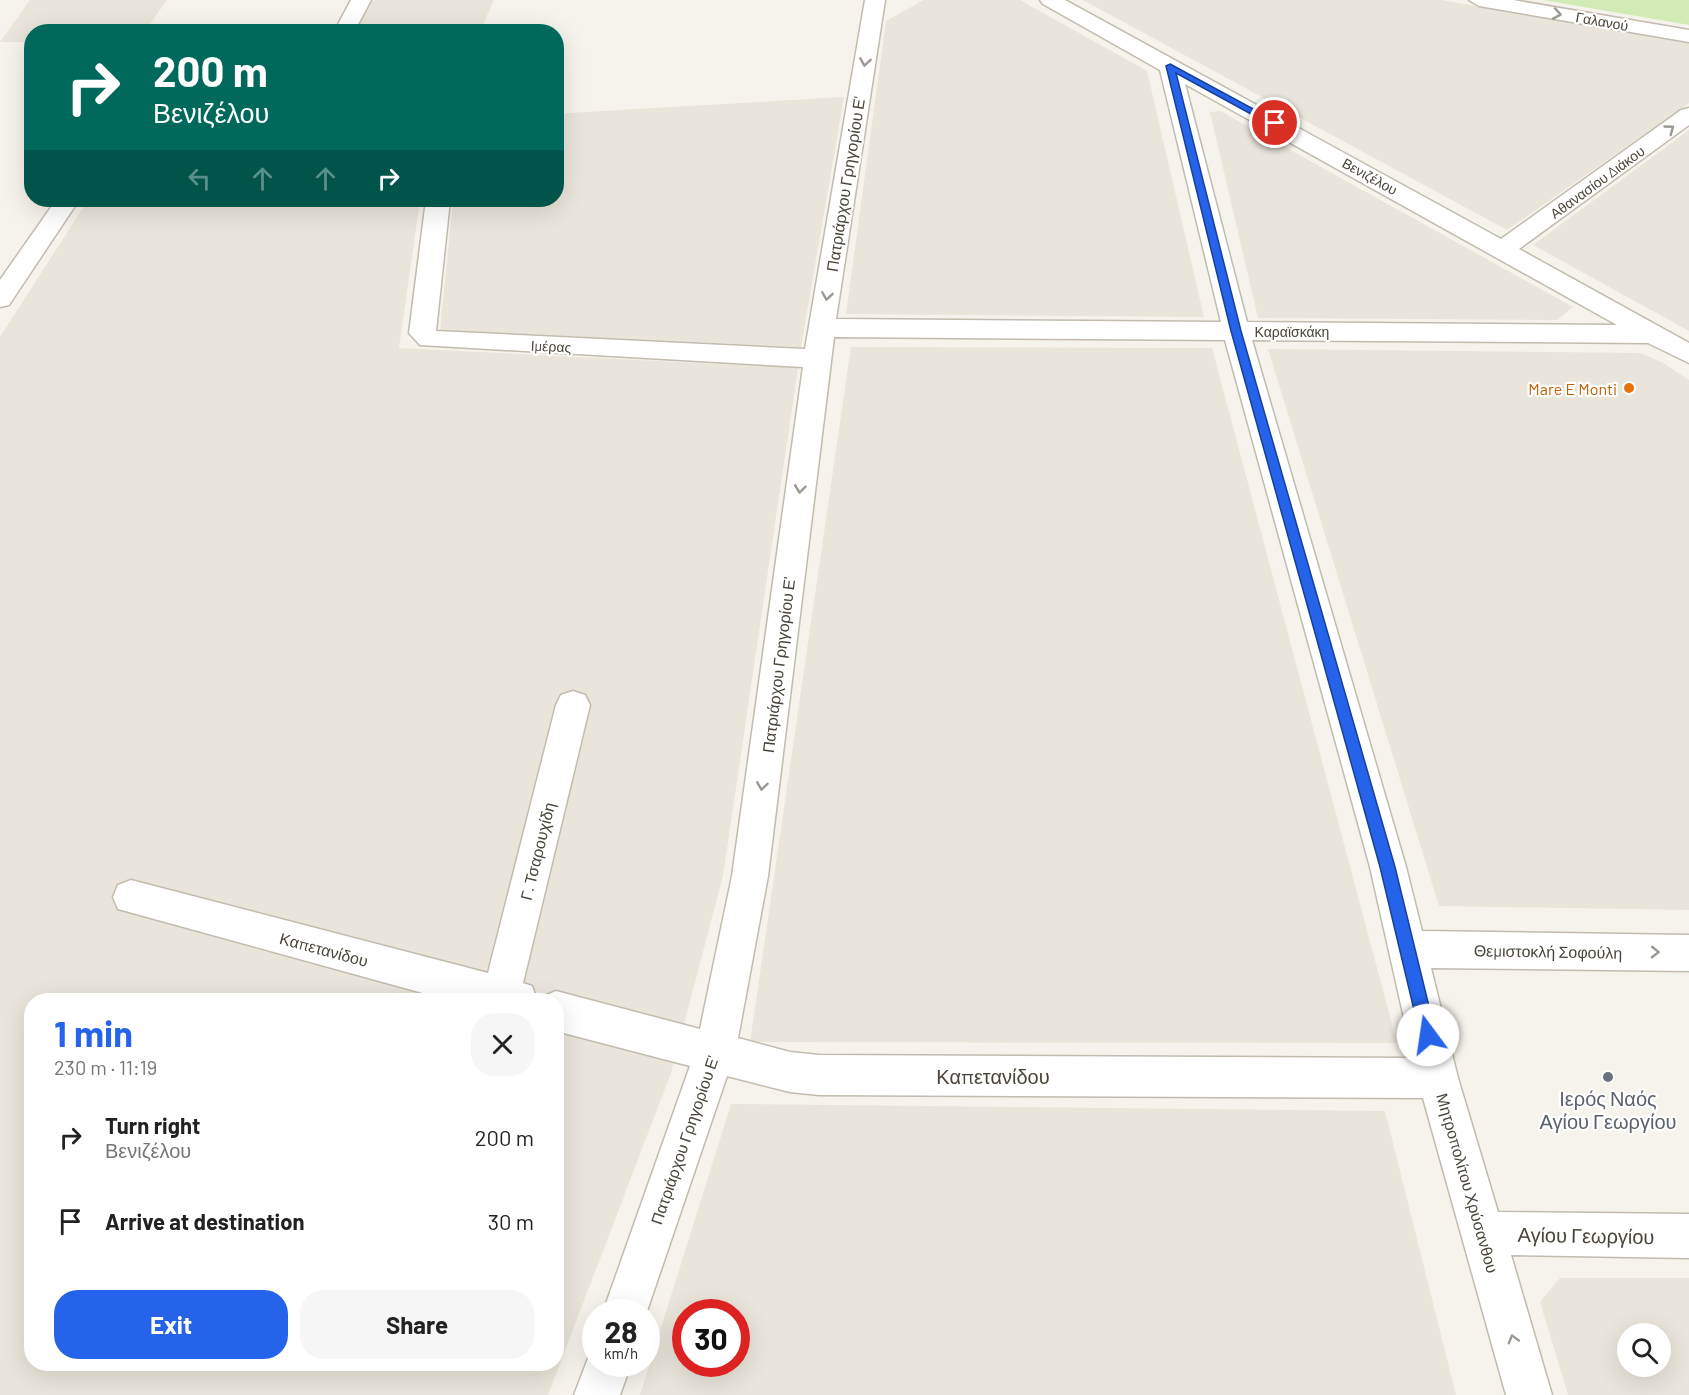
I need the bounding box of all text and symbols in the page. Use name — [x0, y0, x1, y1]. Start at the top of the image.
one-way arrow — [1552, 7, 1562, 19]
street label: Γαλανού — [1574, 8, 1630, 34]
text: 200 m — [153, 45, 268, 95]
icon: right — [54, 48, 132, 126]
one-way arrow — [859, 57, 871, 66]
street label: Πατριάρχου Γρηγορίου Ε' — [822, 95, 868, 273]
text: Βενιζέλου — [153, 96, 269, 128]
pin — [1249, 97, 1300, 148]
icon: arrive — [1258, 106, 1291, 139]
one-way arrow — [1664, 125, 1675, 136]
street label: Αθανασίου Διάκου — [1546, 142, 1648, 222]
street label: Βενιζέλου — [1339, 154, 1401, 198]
icon: left — [183, 162, 216, 195]
icon: ahead — [246, 162, 279, 195]
icon: ahead — [309, 162, 342, 195]
icon: right — [372, 162, 405, 195]
one-way arrow — [821, 290, 834, 300]
street label: Καραϊσκάκη — [1255, 323, 1329, 340]
street label: Ιμέρας — [530, 336, 572, 356]
place label: Mare E Monti — [1528, 379, 1617, 398]
marker: Mare E Monti — [1622, 381, 1636, 395]
one-way arrow — [794, 484, 807, 493]
street label: Πατριάρχου Γρηγορίου Ε' — [758, 576, 798, 754]
one-way arrow — [756, 782, 768, 791]
street label: Γ. Τσαρουχίδη — [516, 800, 558, 902]
street label: Καπετανίδου — [278, 928, 370, 970]
street label: Θεμιστοκλή Σοφούλη — [1474, 940, 1622, 962]
one-way arrow — [1650, 946, 1659, 958]
position arrow — [1396, 1003, 1460, 1067]
text: 1 min — [54, 1011, 133, 1054]
button: close — [471, 1013, 534, 1076]
street label: Πατριάρχου Γρηγορίου Ε' — [646, 1053, 722, 1227]
text: 230 m · 11:19 — [54, 1055, 157, 1079]
street label: Καπετανίδου — [936, 1064, 1050, 1088]
marker: Ιερός Ναός Αγίου Γεωργίου — [1601, 1070, 1615, 1084]
place label: Ιερός Ναός Αγίου Γεωργίου — [1540, 1086, 1676, 1133]
street label: Μητροπολίτου Χρύσανθου — [1433, 1091, 1503, 1275]
text: Turn right — [105, 1112, 200, 1138]
icon: right — [54, 1121, 87, 1154]
text: 200 m — [475, 1124, 534, 1150]
text: Βενιζέλου — [105, 1138, 191, 1162]
icon: arrive — [54, 1205, 87, 1238]
text: Arrive at destination — [105, 1208, 304, 1234]
text: 30 m — [488, 1208, 534, 1234]
street label: Αγίου Γεωργίου — [1517, 1222, 1655, 1248]
button: Exit — [54, 1290, 288, 1359]
button: Share — [300, 1290, 534, 1359]
speed limit sign: 30 — [672, 1299, 750, 1377]
text: 28 — [604, 1313, 638, 1349]
map controls — [1617, 1323, 1671, 1377]
button: search — [1617, 1323, 1671, 1377]
one-way arrow — [1508, 1334, 1520, 1345]
text: km/h — [604, 1344, 638, 1362]

